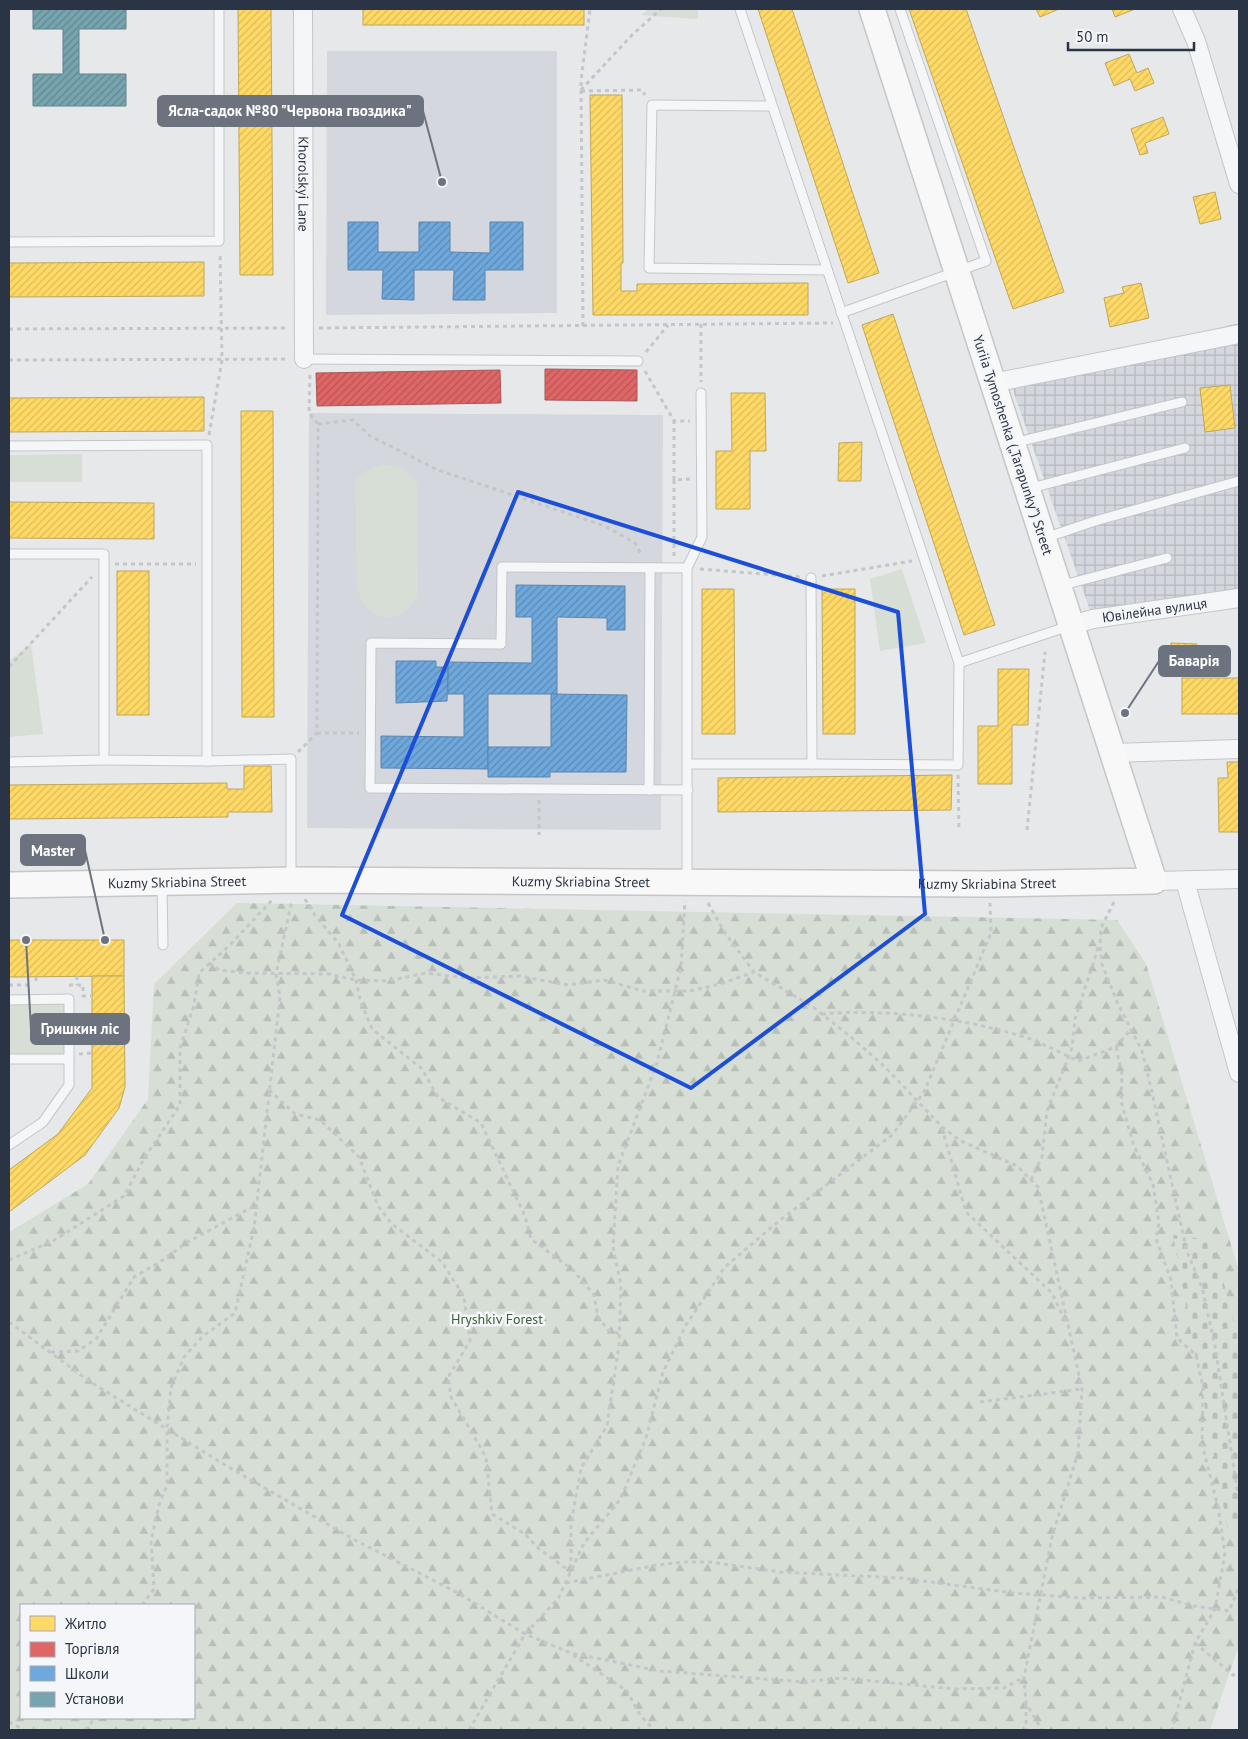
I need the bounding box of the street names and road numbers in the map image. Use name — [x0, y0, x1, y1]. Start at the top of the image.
street label: Khorolskyi Lane — [294, 136, 313, 232]
street label: Yuriia Tymoshenka („Tarapunky”) Street — [969, 333, 1057, 557]
street label: Ювілейна вулиця — [1101, 594, 1208, 627]
street label: Kuzmy Skriabina Street — [108, 872, 247, 892]
street label: Kuzmy Skriabina Street — [512, 872, 650, 891]
street label: Kuzmy Skriabina Street — [918, 874, 1056, 893]

